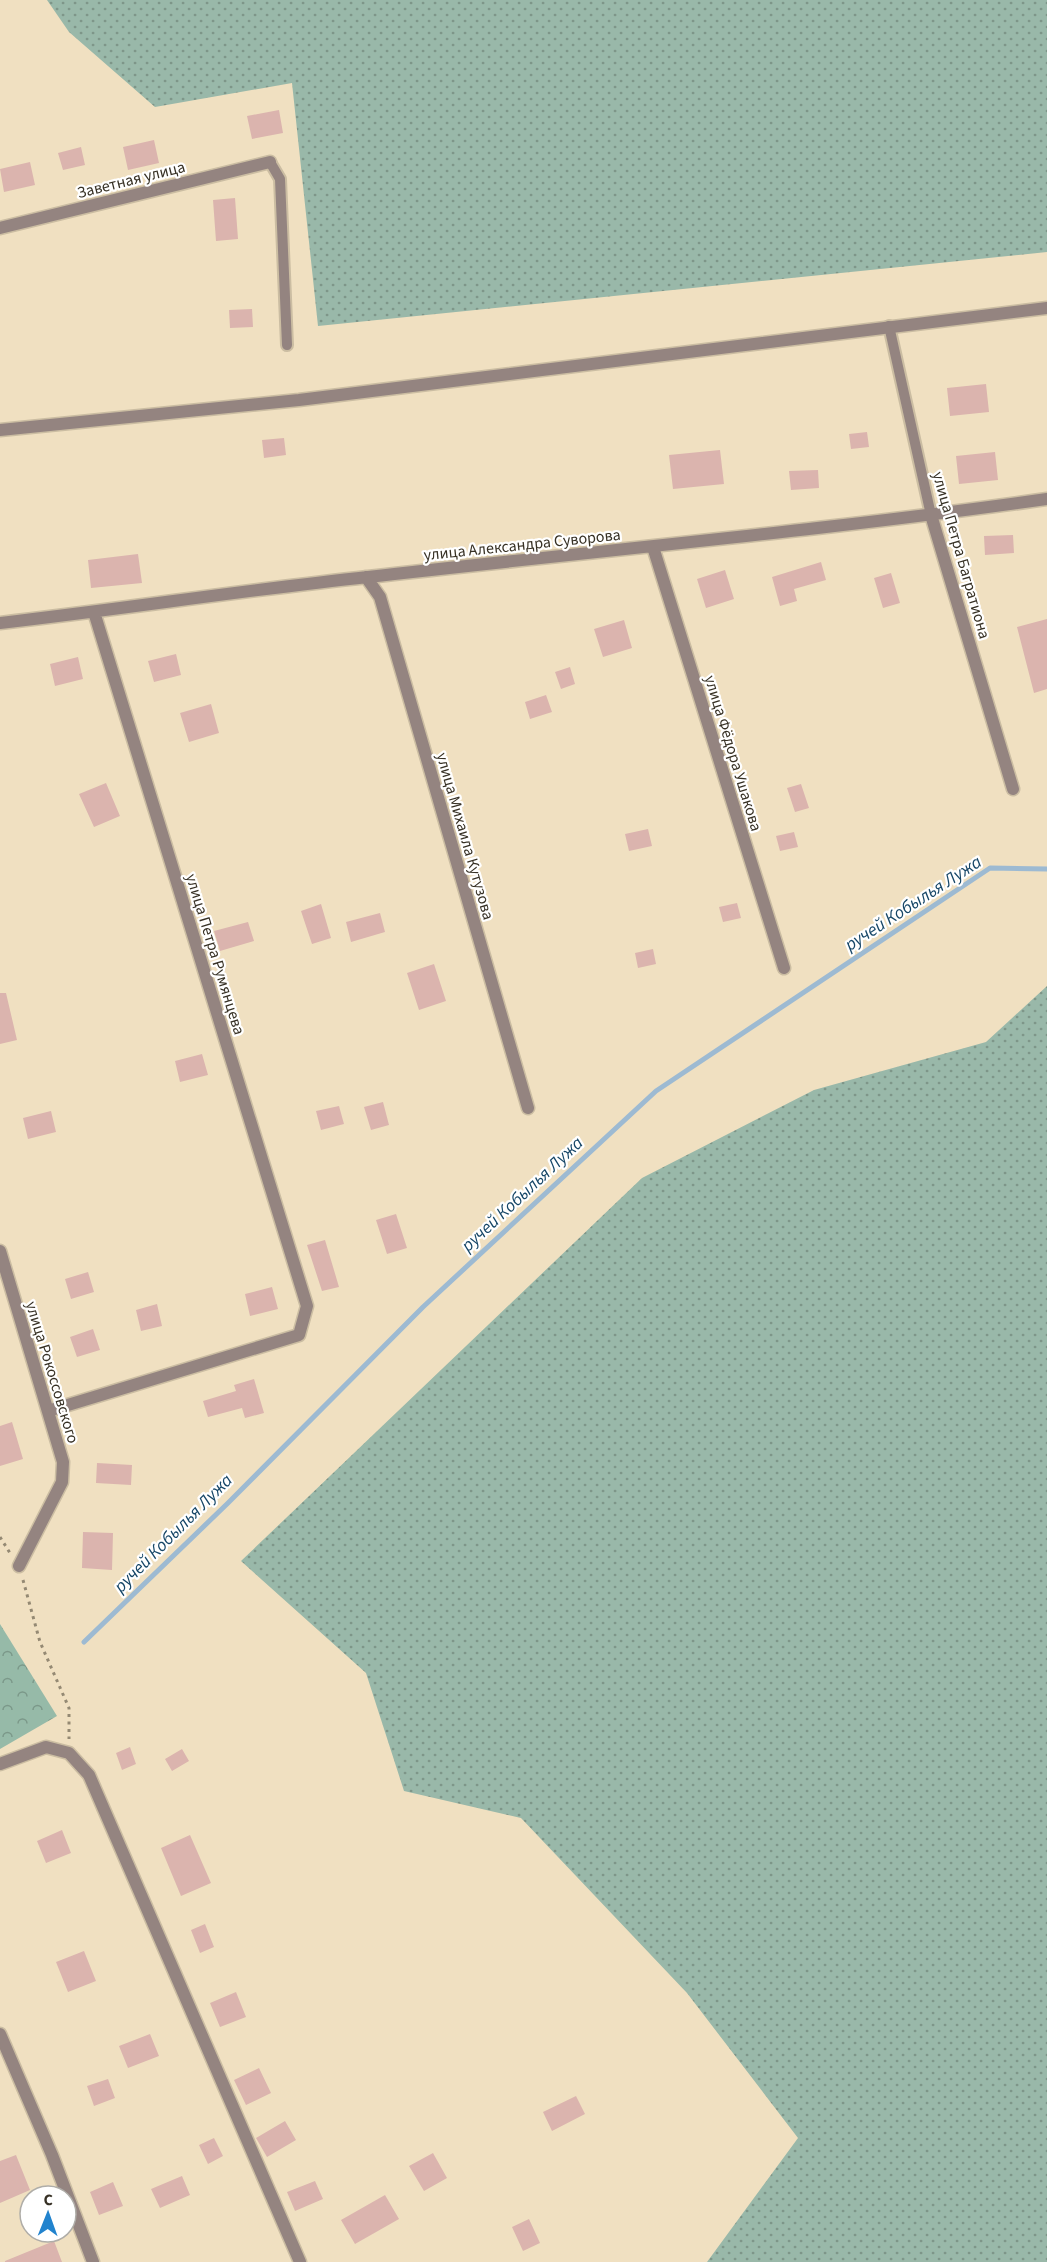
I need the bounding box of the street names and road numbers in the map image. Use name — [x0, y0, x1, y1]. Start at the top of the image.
street label: Заветная улица — [75, 156, 188, 204]
street label: улица Петра Багратиона — [927, 469, 995, 641]
street label: улица Александра Суворова — [423, 524, 622, 566]
street label: улица Фёдора Ушакова — [699, 673, 767, 834]
street label: улица Михаила Кутузова — [431, 750, 499, 922]
street label: улица Петра Румянцева — [180, 871, 250, 1038]
street label: улица Рокоссовского — [20, 1298, 84, 1446]

